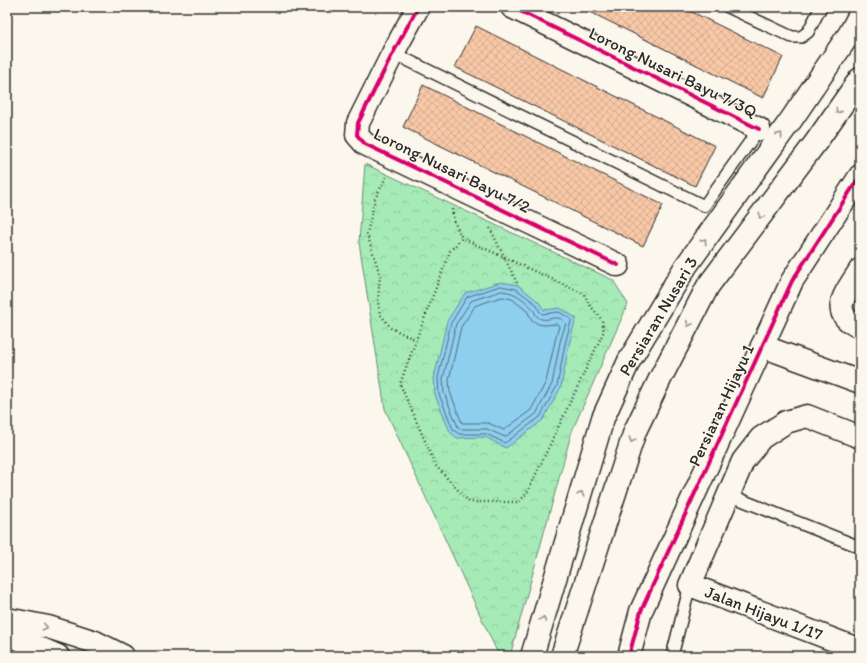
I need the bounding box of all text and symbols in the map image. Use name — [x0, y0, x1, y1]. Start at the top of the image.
street label: Lorong Nusari Bayu 7/3Q — [586, 23, 760, 121]
one-way arrow — [835, 107, 843, 114]
street label: Lorong Nusari Bayu 7/2 — [370, 123, 534, 217]
one-way arrow — [775, 132, 783, 139]
one-way arrow — [759, 211, 766, 218]
one-way arrow — [700, 238, 707, 245]
street label: Persiaran Nusari 3 — [615, 253, 701, 379]
one-way arrow — [686, 319, 694, 327]
street label: Persiaran Hijayu 1 — [684, 341, 758, 469]
one-way arrow — [628, 437, 637, 444]
one-way arrow — [576, 491, 585, 498]
street label: Jalan Hijayu 1/17 — [702, 581, 826, 645]
one-way arrow — [538, 615, 547, 622]
one-way arrow — [41, 622, 48, 631]

